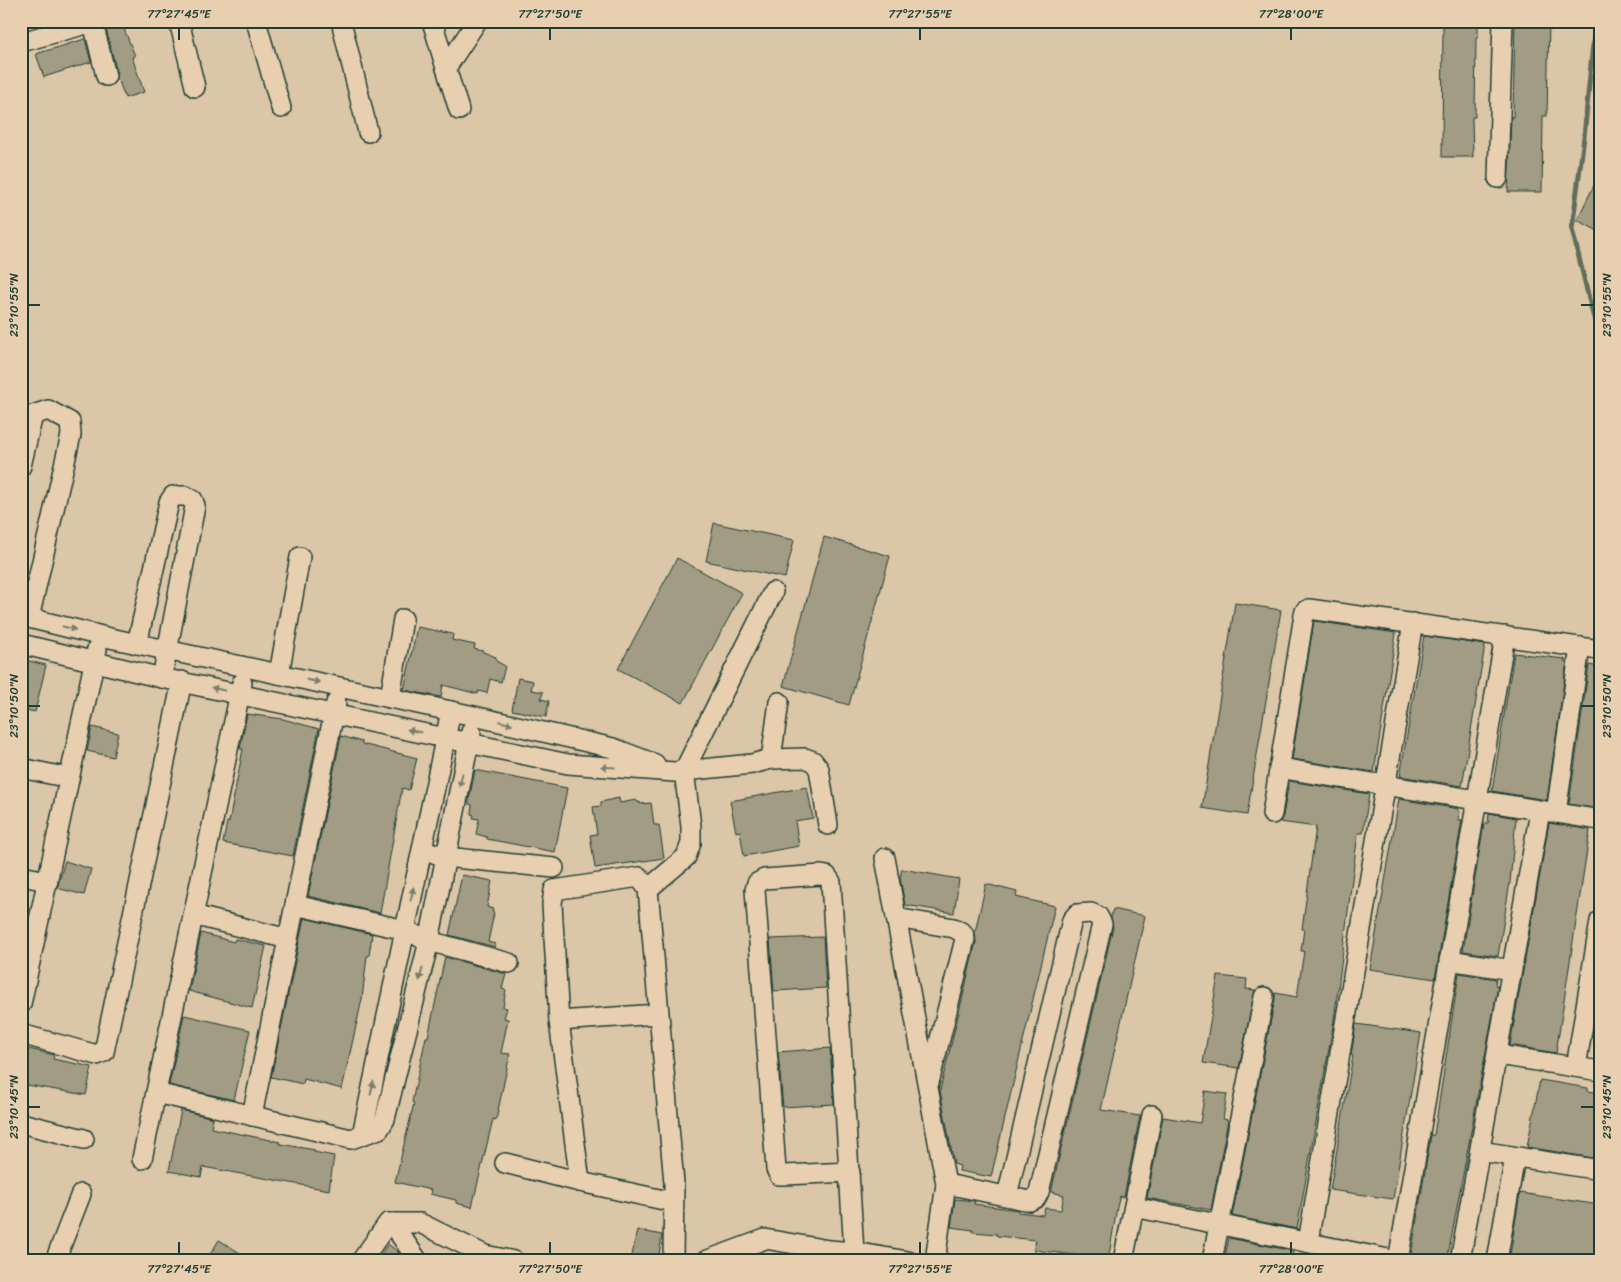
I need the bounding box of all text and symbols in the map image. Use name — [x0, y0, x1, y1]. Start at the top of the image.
text: 77°27'45"E — [147, 3, 212, 25]
text: 77°27'50"E — [518, 3, 583, 25]
text: 77°27'55"E — [888, 3, 953, 25]
text: 77°28'00"E — [1259, 3, 1324, 25]
text: 23°10'55"N — [3, 272, 25, 337]
text: 23°10'55"N — [1596, 272, 1618, 337]
one-way arrow — [61, 624, 76, 632]
text: 23°10'50"N — [3, 673, 25, 738]
text: 23°10'50"N — [1596, 673, 1618, 738]
one-way arrow — [305, 677, 320, 685]
one-way arrow — [210, 685, 225, 693]
one-way arrow — [498, 719, 513, 727]
one-way arrow — [405, 727, 421, 735]
one-way arrow — [599, 762, 615, 770]
one-way arrow — [456, 773, 464, 789]
one-way arrow — [409, 886, 417, 902]
one-way arrow — [417, 966, 425, 981]
text: 23°10'45"N — [3, 1074, 25, 1139]
text: 23°10'45"N — [1596, 1074, 1618, 1139]
one-way arrow — [368, 1080, 376, 1095]
text: 77°27'45"E — [147, 1258, 212, 1280]
text: 77°27'50"E — [518, 1258, 583, 1280]
text: 77°27'55"E — [888, 1258, 953, 1280]
text: 77°28'00"E — [1259, 1258, 1324, 1280]

